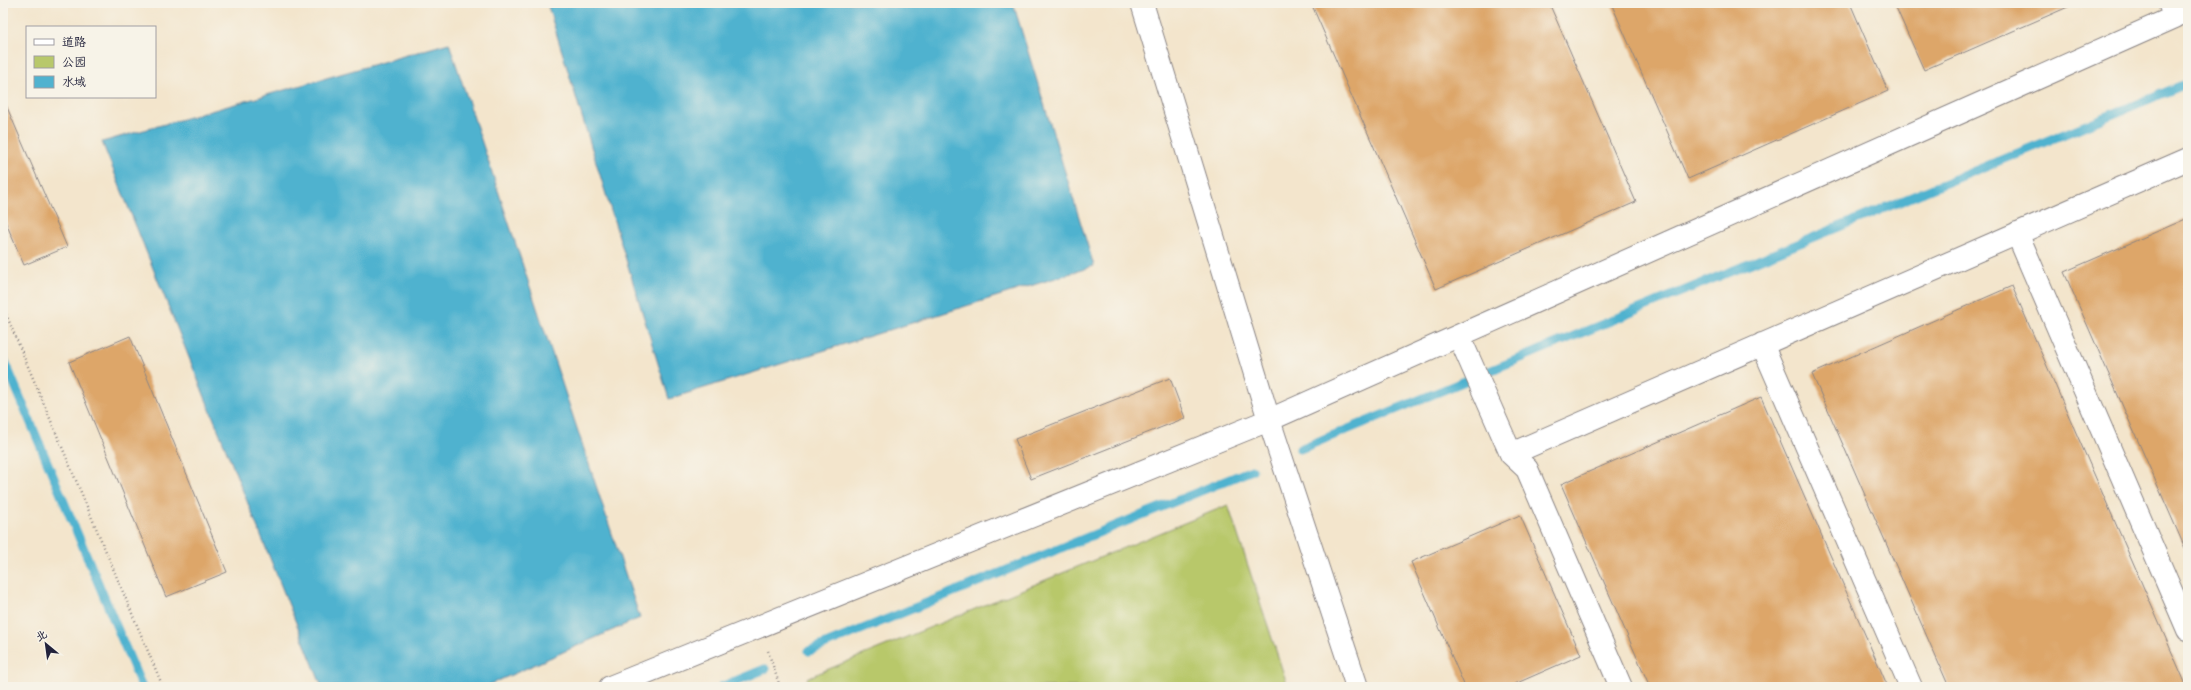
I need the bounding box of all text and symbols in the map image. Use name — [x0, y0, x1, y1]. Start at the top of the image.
legend — [26, 26, 156, 98]
text: 道路 — [62, 34, 86, 49]
text: 公园 — [62, 54, 86, 69]
text: 水域 — [62, 74, 86, 89]
north arrow — [26, 624, 66, 664]
text: 北 — [33, 626, 49, 644]

